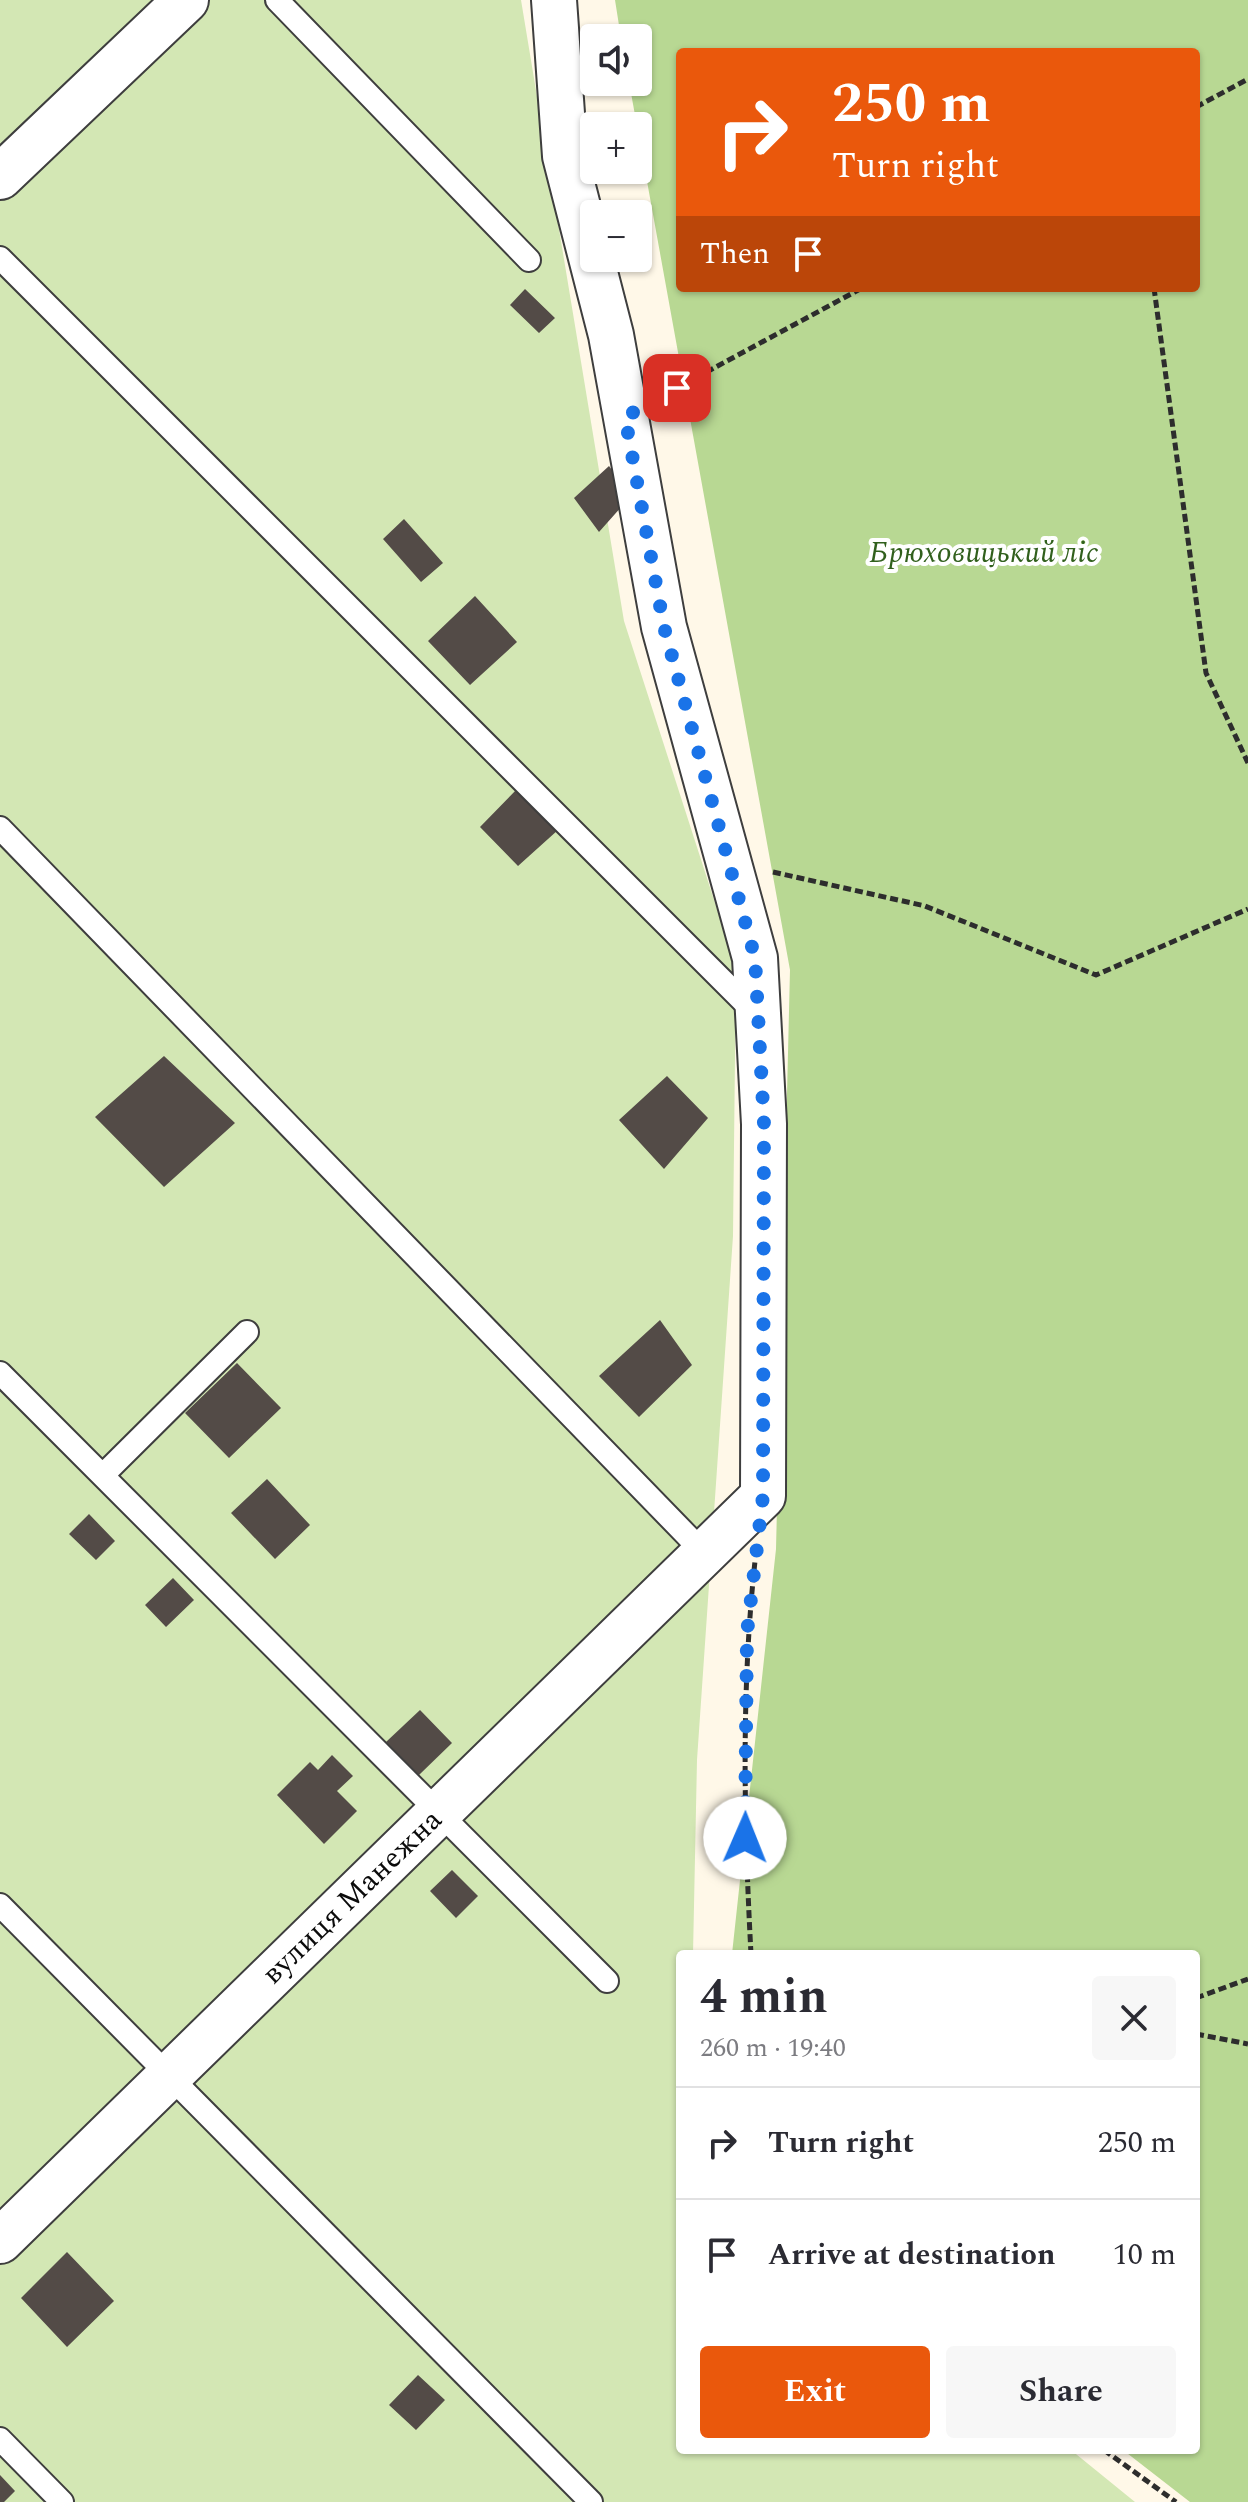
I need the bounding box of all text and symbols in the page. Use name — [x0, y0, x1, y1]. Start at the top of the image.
map controls — [580, 24, 652, 272]
button: sound — [580, 24, 652, 96]
text: 250 m — [832, 62, 991, 147]
icon: right — [700, 80, 804, 184]
button: + — [580, 112, 652, 184]
text: Turn right — [832, 139, 999, 194]
button: − — [580, 200, 652, 272]
text: Then — [700, 231, 770, 277]
icon: arrive — [786, 232, 830, 276]
pin — [643, 354, 711, 422]
icon: arrive — [655, 366, 699, 410]
park label: Брюховицький ліс — [869, 530, 1099, 576]
position arrow — [703, 1796, 787, 1880]
street label: вулиця Манежна — [251, 1798, 453, 1996]
text: 4 min — [700, 1961, 828, 2034]
button: close — [1092, 1976, 1176, 2060]
text: 260 m · 19:40 — [700, 2028, 846, 2068]
text: Turn right — [768, 2120, 914, 2166]
text: 250 m — [1098, 2120, 1176, 2166]
icon: right — [700, 2121, 744, 2165]
text: Arrive at destination — [768, 2232, 1055, 2278]
text: 10 m — [1113, 2232, 1176, 2278]
icon: arrive — [700, 2233, 744, 2277]
button: Exit — [700, 2346, 930, 2438]
button: Share — [946, 2346, 1176, 2438]

